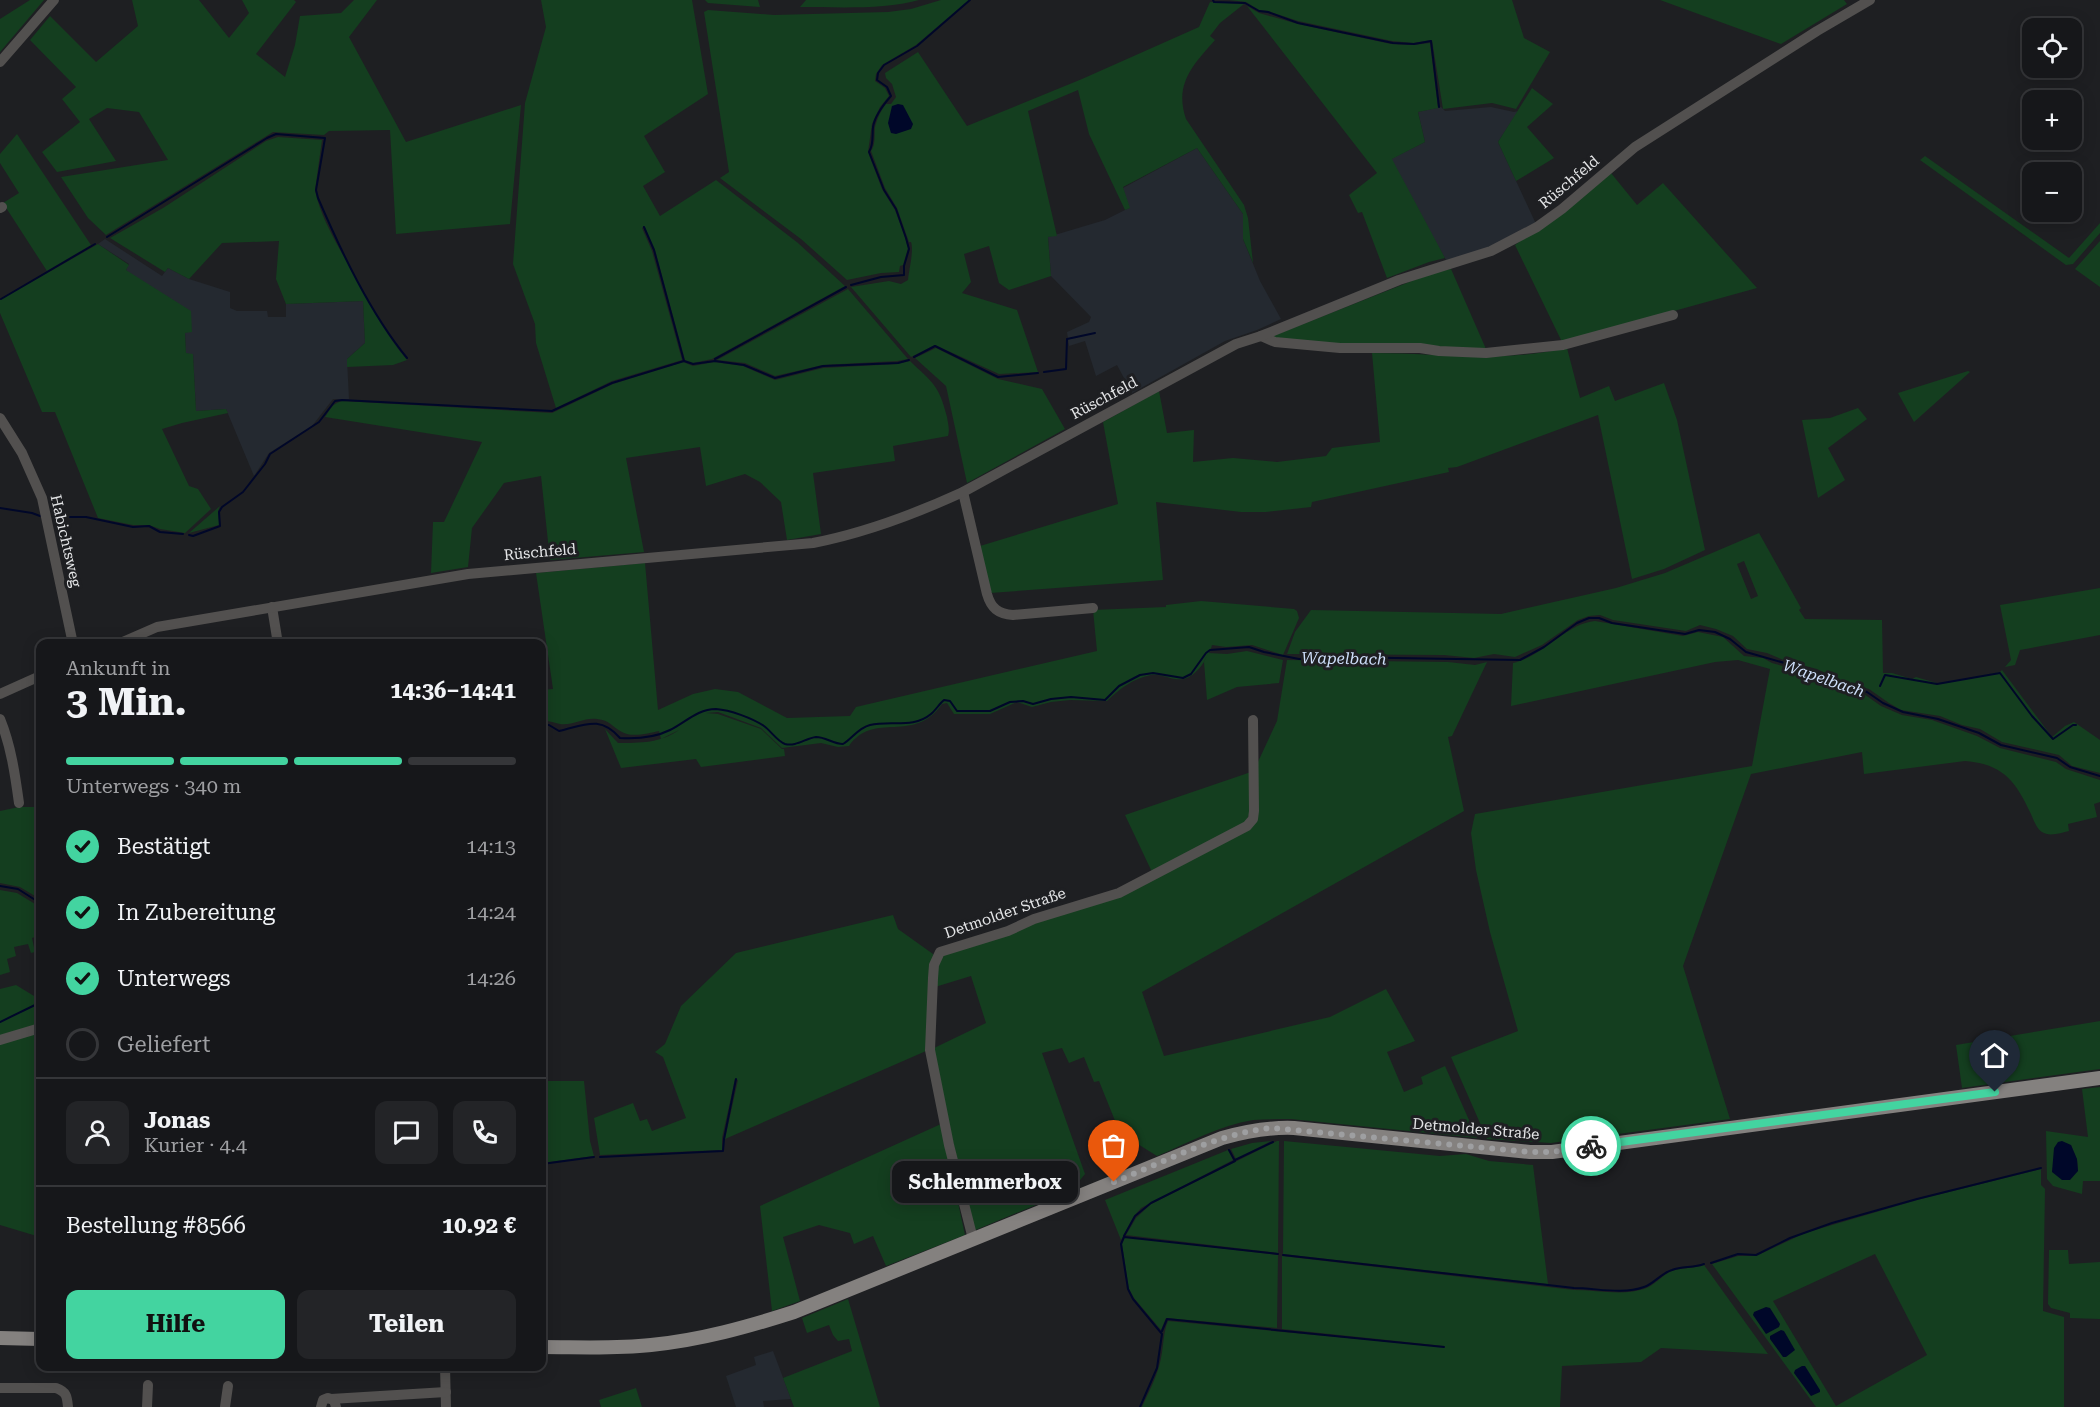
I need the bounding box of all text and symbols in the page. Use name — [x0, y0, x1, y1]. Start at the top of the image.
map controls — [2022, 18, 2082, 222]
button: locate — [2022, 18, 2082, 78]
button: + — [2022, 90, 2082, 150]
street label: Rüschfeld — [1535, 151, 1603, 212]
button: − — [2022, 162, 2082, 222]
street label: Rüschfeld — [1068, 373, 1141, 423]
street label: Habichtsweg — [47, 493, 85, 589]
street label: Rüschfeld — [503, 540, 577, 564]
water label: Wapelbach — [1301, 648, 1387, 669]
text: Ankunft in — [66, 656, 170, 680]
water label: Wapelbach — [1780, 656, 1867, 701]
text: 14:36–14:41 — [390, 678, 516, 703]
text: 3 Min. — [66, 679, 187, 725]
text: Unterwegs · 340 m — [66, 774, 241, 798]
icon: check — [66, 830, 99, 863]
text: Bestätigt — [117, 834, 210, 859]
text: 14:13 — [466, 834, 516, 858]
street label: Detmolder Straße — [942, 884, 1068, 942]
icon: check — [66, 896, 99, 929]
text: In Zubereitung — [117, 900, 275, 925]
text: 14:24 — [466, 900, 516, 924]
icon: check — [66, 962, 99, 995]
text: Unterwegs — [117, 966, 231, 991]
text: 14:26 — [466, 966, 516, 990]
pin — [1969, 1030, 2020, 1092]
text: Geliefert — [117, 1032, 210, 1057]
icon: home — [1978, 1039, 2011, 1072]
button: person — [66, 1101, 129, 1164]
button: chat — [375, 1101, 438, 1164]
button: phone — [453, 1101, 516, 1164]
text: Jonas — [144, 1108, 210, 1133]
street label: Detmolder Straße — [1412, 1114, 1540, 1144]
courier — [1561, 1116, 1621, 1176]
pin — [1088, 1120, 1139, 1182]
icon: bag — [1097, 1129, 1130, 1162]
icon: bike — [1575, 1130, 1608, 1163]
text: Kurier · 4.4 — [144, 1133, 247, 1157]
callout: Schlemmerbox — [892, 1161, 1078, 1203]
text: Schlemmerbox — [908, 1170, 1062, 1194]
text: Bestellung #8566 — [66, 1213, 246, 1238]
text: 10.92 € — [442, 1213, 516, 1238]
button: Hilfe — [66, 1290, 285, 1359]
button: Teilen — [297, 1290, 516, 1359]

